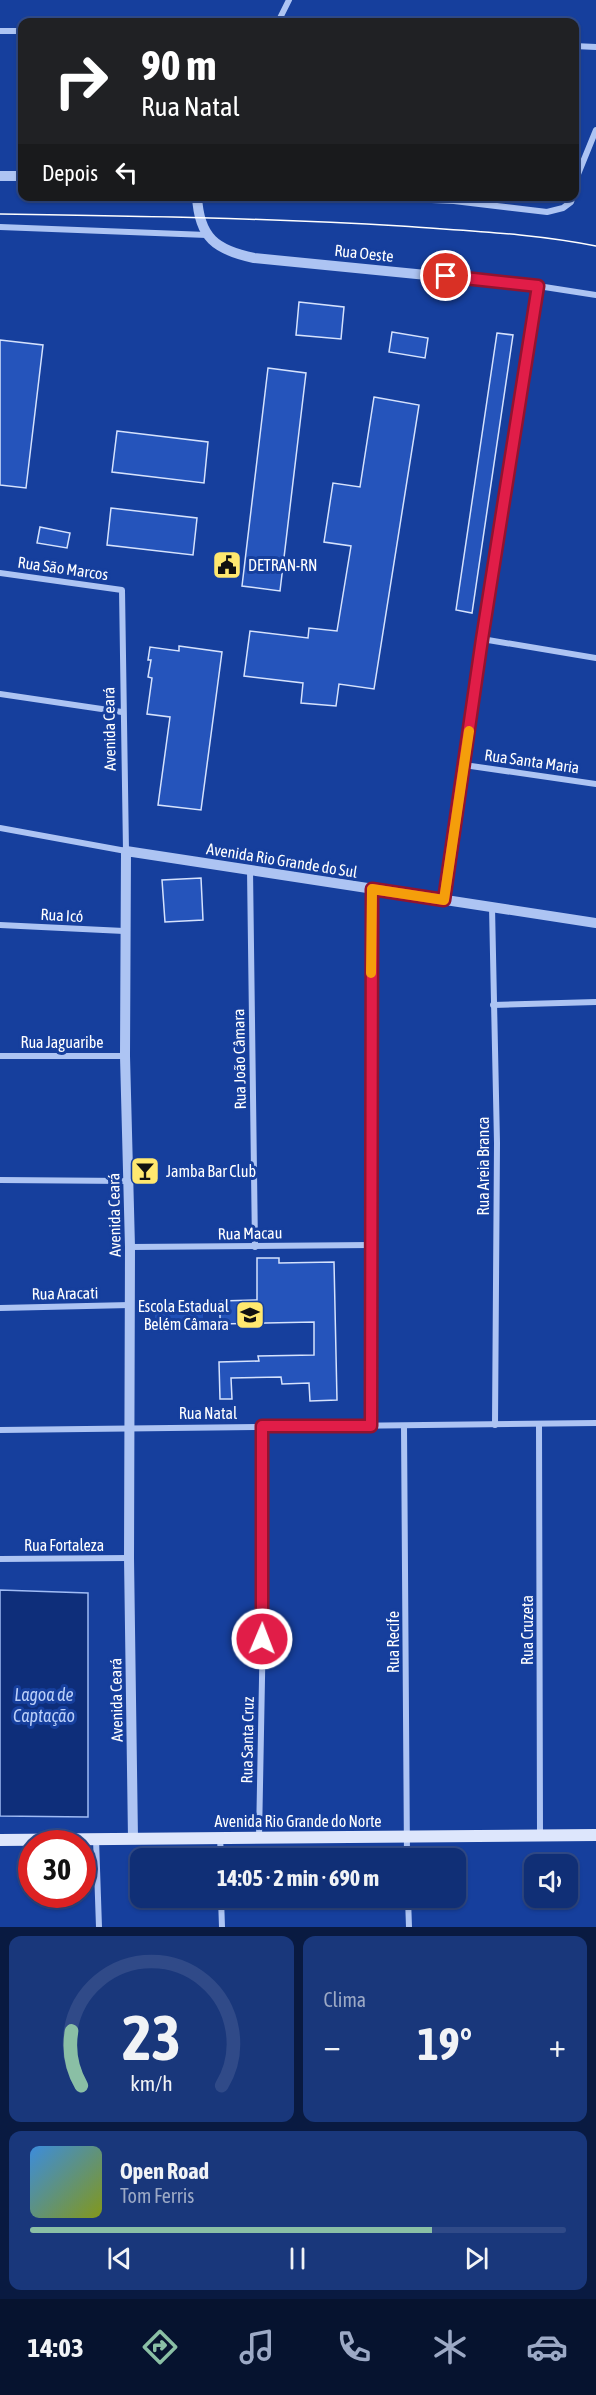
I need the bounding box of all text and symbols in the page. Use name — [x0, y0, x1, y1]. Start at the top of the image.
text: 90 m — [141, 41, 216, 89]
icon: right — [42, 42, 120, 120]
text: Rua Natal — [141, 91, 240, 122]
icon: left — [110, 156, 143, 189]
text: Depois — [42, 160, 98, 186]
street label: Rua Oeste — [334, 241, 394, 265]
pin — [420, 250, 471, 301]
icon: arrive — [429, 259, 462, 292]
public building icon: DETRAN-RN — [211, 549, 243, 581]
street label: Rua São Marcos — [17, 553, 110, 583]
place label: DETRAN-RN — [248, 556, 318, 574]
street label: Avenida Ceará — [99, 687, 119, 771]
street label: Rua Santa Maria — [483, 745, 581, 777]
street label: Avenida Rio Grande do Sul — [205, 839, 360, 881]
street label: Rua Icó — [40, 905, 84, 925]
street label: Rua João Câmara — [229, 1009, 249, 1109]
street label: Rua Jaguaribe — [20, 1033, 104, 1052]
street label: Rua Areia Branca — [474, 1116, 492, 1216]
bar icon: Jamba Bar Club — [129, 1155, 161, 1187]
place label: Jamba Bar Club — [166, 1162, 256, 1180]
street label: Avenida Ceará — [104, 1173, 124, 1257]
street label: Rua Macau — [218, 1223, 282, 1243]
street label: Rua Aracati — [31, 1283, 99, 1303]
place label: Escola Estadual Belém Câmara — [138, 1297, 230, 1333]
school or university icon: Escola Estadual Belém Câmara — [234, 1299, 266, 1331]
street label: Rua Natal — [179, 1404, 238, 1422]
street label: Rua Fortaleza — [24, 1536, 104, 1554]
street label: Rua Cruzeta — [518, 1595, 536, 1665]
position arrow — [230, 1607, 294, 1671]
street label: Rua Recife — [384, 1611, 402, 1673]
street label: Avenida Ceará — [106, 1658, 126, 1742]
water label: Lagoa de Captação — [13, 1684, 75, 1726]
street label: Rua Santa Cruz — [237, 1696, 257, 1784]
street label: Avenida Rio Grande do Norte — [214, 1812, 382, 1830]
speed limit sign: 30 — [18, 1830, 96, 1908]
map controls — [524, 1854, 578, 1908]
button: sound — [524, 1854, 578, 1908]
text: 14:05 · 2 min · 690 m — [217, 1865, 379, 1891]
text: Clima — [324, 1988, 366, 2011]
text: 23 — [122, 2002, 181, 2073]
text: 19° — [417, 2018, 472, 2070]
text: − — [324, 2026, 341, 2064]
text: + — [549, 2026, 566, 2064]
text: km/h — [130, 2071, 173, 2096]
text: Open Road — [120, 2158, 209, 2184]
text: Tom Ferris — [120, 2184, 194, 2207]
icon: previous — [103, 2242, 136, 2275]
icon: pause — [281, 2242, 314, 2275]
icon: next — [460, 2242, 493, 2275]
icon: directions — [139, 2326, 181, 2368]
icon: music — [236, 2326, 278, 2368]
icon: phone — [333, 2326, 375, 2368]
icon: climate — [429, 2326, 471, 2368]
icon: car — [526, 2326, 568, 2368]
text: 14:03 — [27, 2332, 84, 2363]

